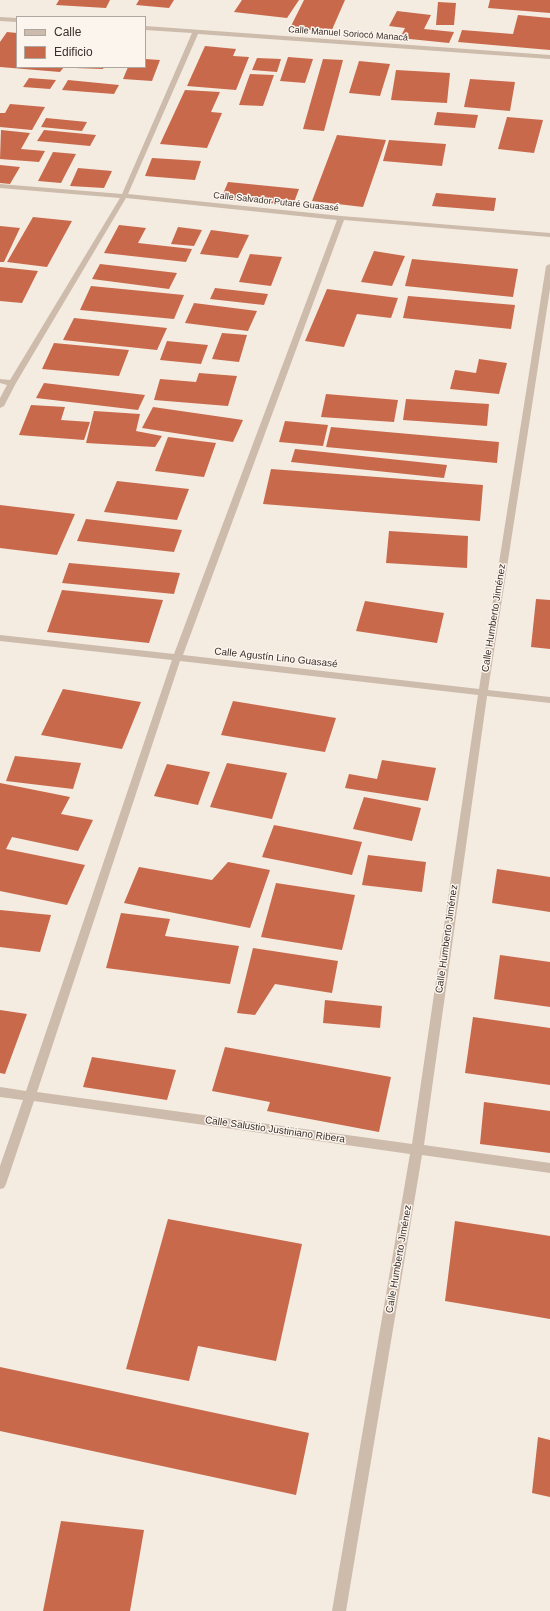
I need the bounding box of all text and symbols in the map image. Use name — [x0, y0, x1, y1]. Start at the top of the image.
legend — [16, 16, 146, 68]
street label: Calle Manuel Soriocó Manacá — [288, 24, 408, 44]
text: Calle — [54, 25, 81, 39]
text: Edificio — [54, 45, 93, 59]
street label: Calle Salvador Putaré Guasasé — [213, 190, 339, 214]
street label: Calle Humberto Jiménez — [480, 563, 508, 673]
street label: Calle Agustín Lino Guasasé — [214, 646, 338, 670]
street label: Calle Humberto Jiménez — [433, 884, 461, 994]
street label: Calle Salustio Justiniano Ribera — [204, 1114, 346, 1146]
street label: Calle Humberto Jiménez — [384, 1204, 414, 1314]

